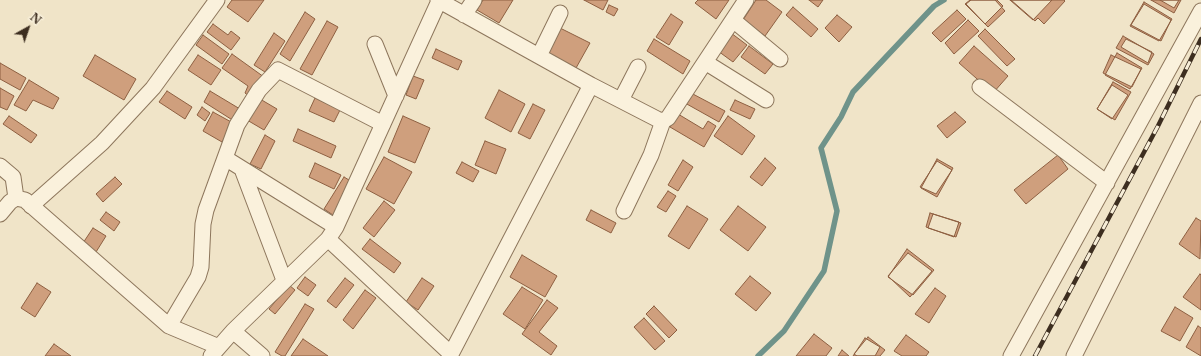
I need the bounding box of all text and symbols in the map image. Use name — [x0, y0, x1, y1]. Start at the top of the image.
north arrow — [8, 8, 48, 48]
text: N — [27, 10, 44, 27]

